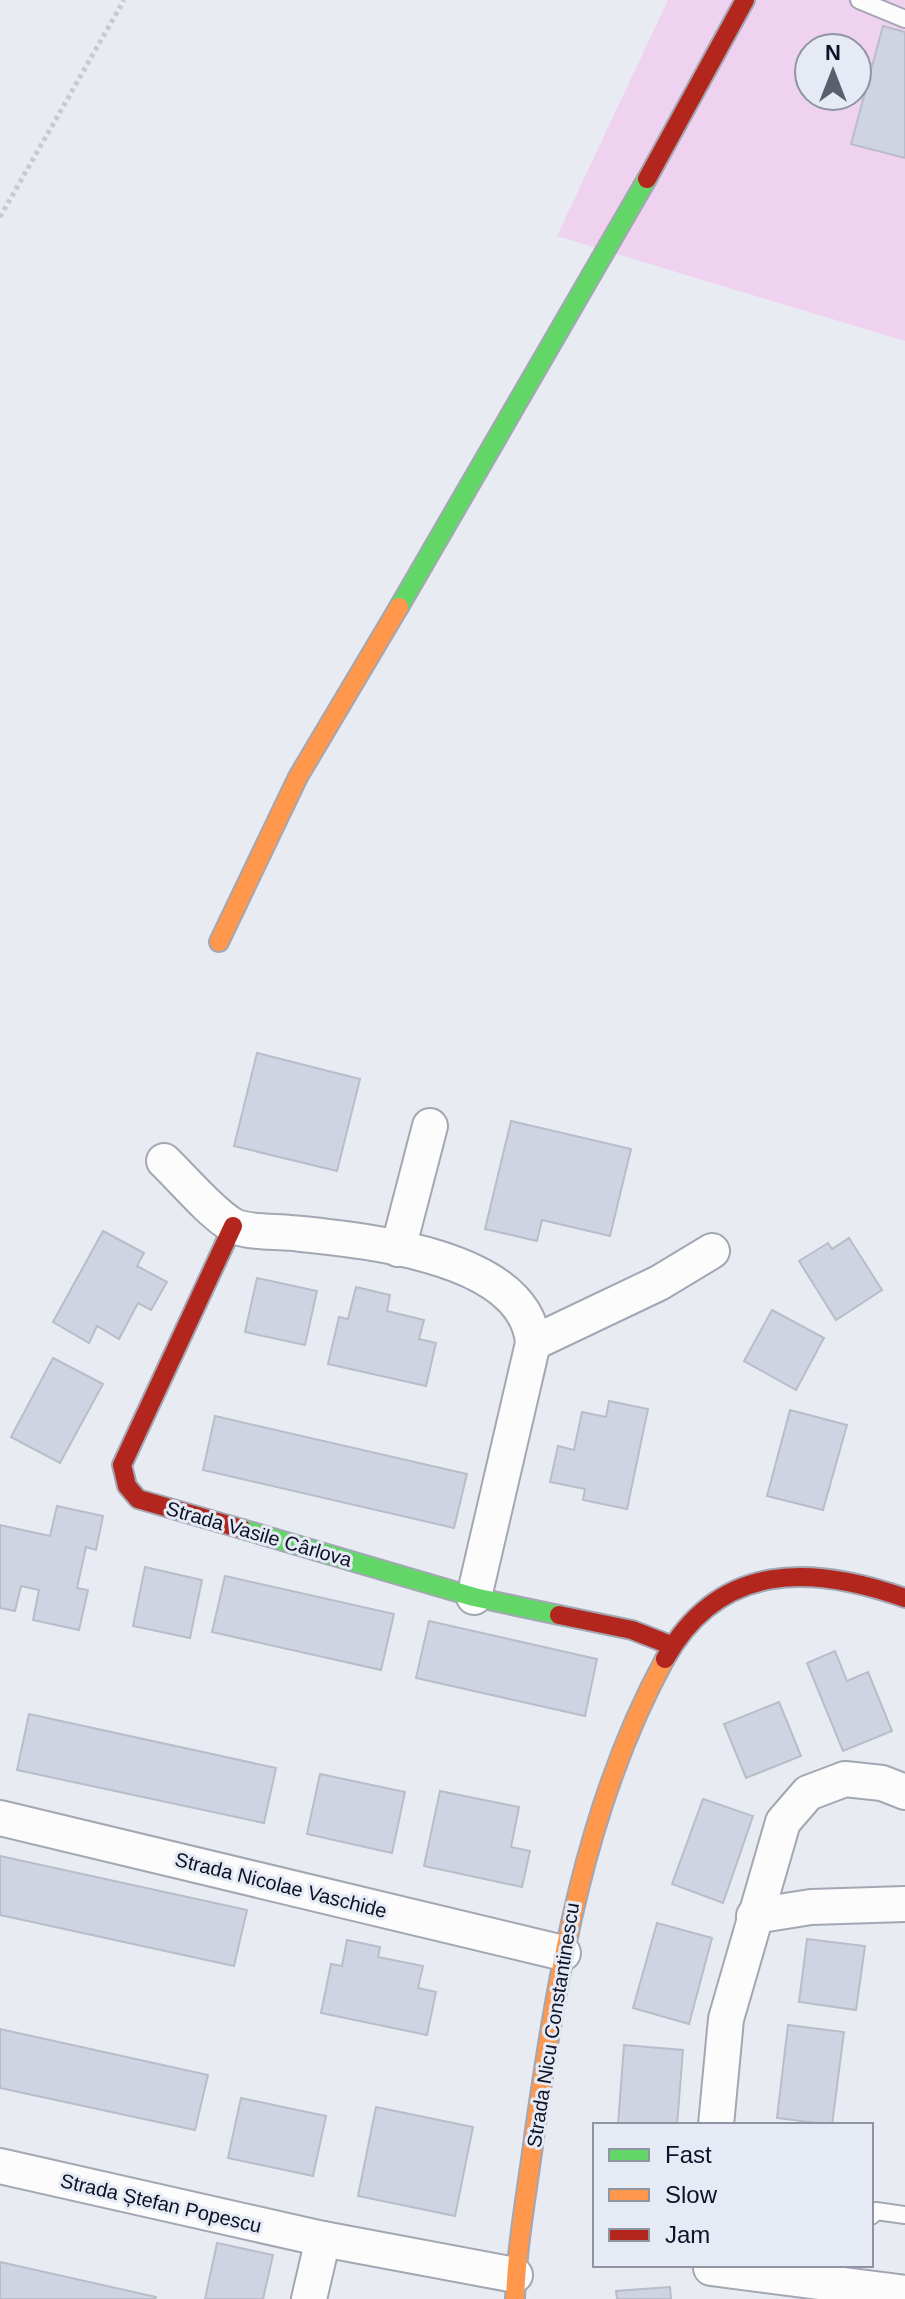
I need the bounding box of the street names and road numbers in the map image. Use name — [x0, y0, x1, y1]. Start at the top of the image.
street label: Strada Vasile Cârlova — [164, 1497, 355, 1571]
street label: Strada Nicolae Vaschide — [173, 1848, 389, 1922]
street label: Strada Nicu Constantinescu — [523, 1901, 583, 2149]
street label: Strada Ștefan Popescu — [58, 2169, 264, 2237]

